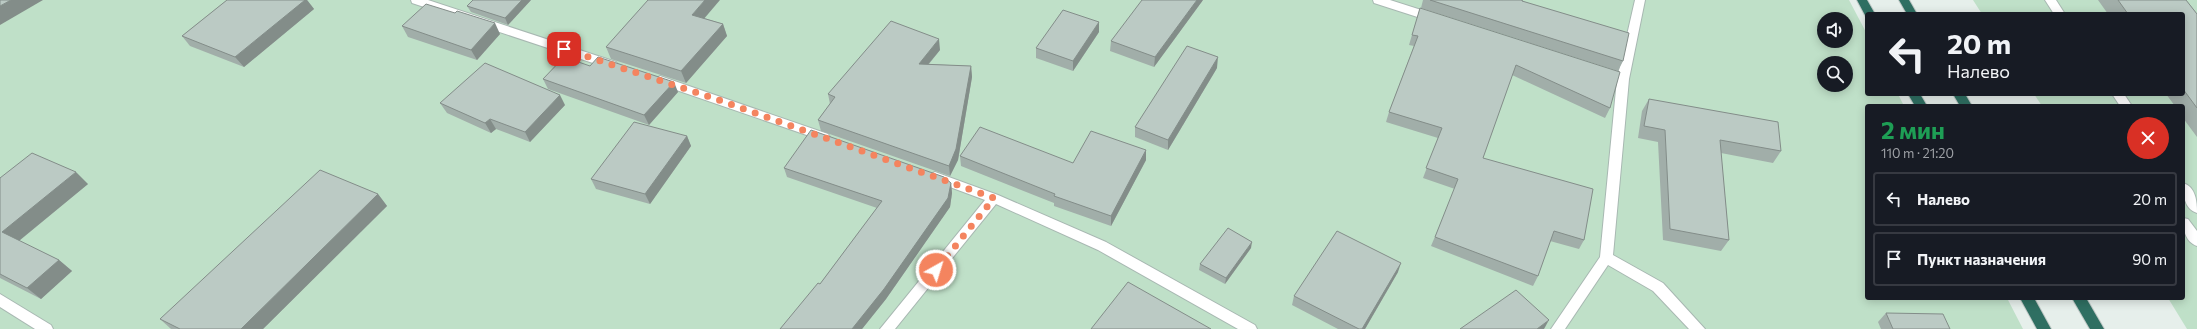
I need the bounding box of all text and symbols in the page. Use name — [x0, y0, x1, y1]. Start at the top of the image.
map controls — [1817, 12, 1853, 92]
button: sound — [1817, 12, 1853, 48]
text: 20 m — [1947, 26, 2011, 60]
icon: left — [1881, 28, 1933, 80]
pin — [547, 32, 581, 66]
icon: arrive — [553, 38, 575, 60]
button: search — [1817, 56, 1853, 92]
text: Налево — [1947, 60, 2010, 82]
text: 2 мин — [1881, 115, 1945, 144]
button: close — [2127, 117, 2169, 159]
text: 110 m · 21:20 — [1881, 145, 1954, 161]
icon: left — [1883, 188, 1905, 210]
text: Налево — [1917, 190, 1970, 208]
text: 20 m — [2133, 190, 2167, 208]
icon: arrive — [1883, 248, 1905, 270]
position arrow — [915, 249, 957, 291]
text: Пункт назначения — [1917, 250, 2046, 268]
text: 90 m — [2132, 250, 2167, 268]

